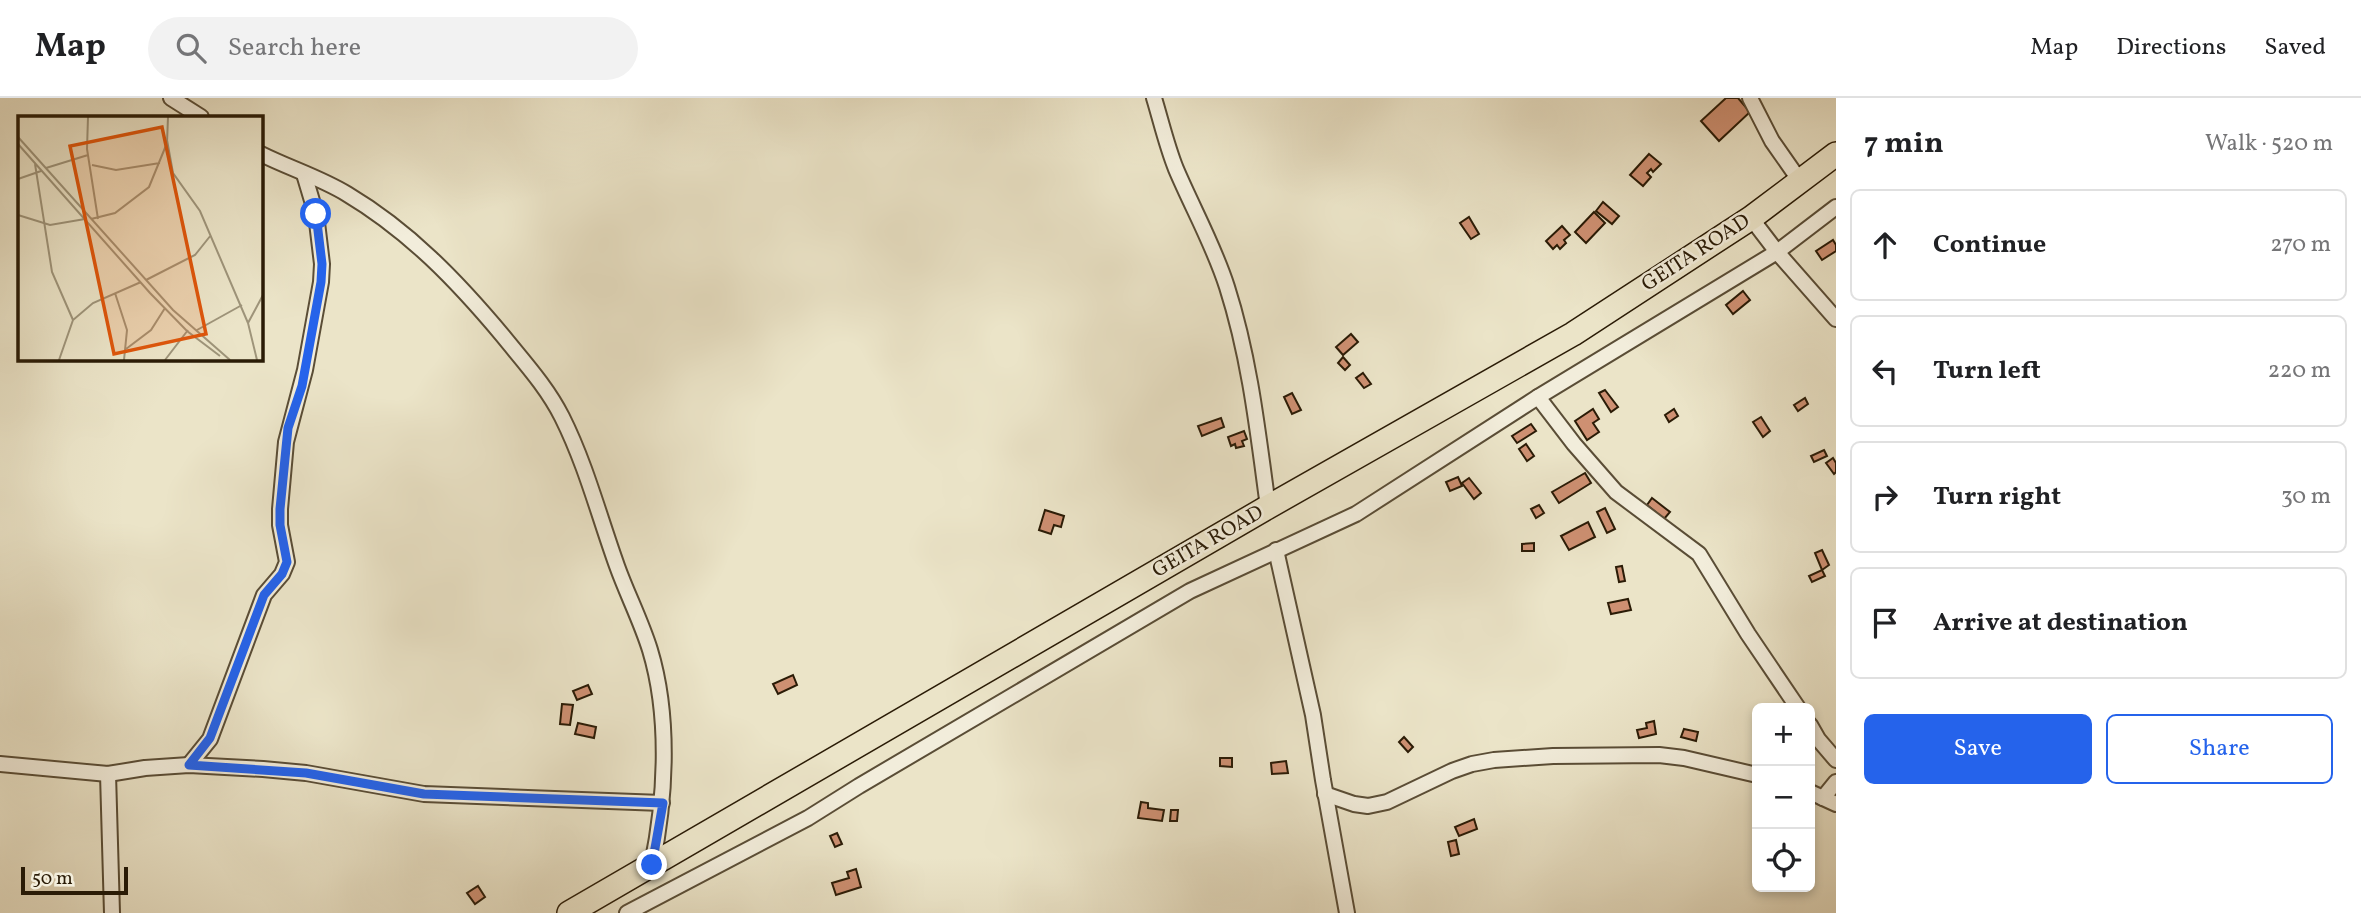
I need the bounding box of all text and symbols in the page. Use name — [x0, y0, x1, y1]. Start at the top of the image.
search box — [148, 17, 638, 80]
text: Map — [35, 25, 106, 71]
icon: search — [172, 29, 210, 67]
text: Search here — [228, 30, 361, 66]
text: Map — [2030, 31, 2078, 65]
text: Directions — [2116, 31, 2226, 65]
text: Saved — [2264, 31, 2326, 65]
inset map — [18, 116, 262, 360]
text: 7 min — [1864, 123, 1944, 165]
text: Walk · 520 m — [2205, 128, 2333, 160]
route start — [300, 198, 331, 229]
street label: GEITA ROAD — [1636, 207, 1756, 299]
icon: ahead — [1866, 226, 1904, 264]
text: Continue — [1933, 227, 2046, 263]
text: 270 m — [2270, 229, 2331, 261]
icon: left — [1866, 352, 1904, 390]
text: Turn left — [1933, 353, 2041, 389]
text: 220 m — [2268, 355, 2331, 387]
icon: right — [1866, 478, 1904, 516]
text: Turn right — [1933, 479, 2061, 515]
text: 30 m — [2281, 481, 2331, 513]
street label: GEITA ROAD — [1147, 498, 1269, 586]
icon: arrive — [1866, 604, 1904, 642]
text: Arrive at destination — [1933, 605, 2188, 641]
map controls — [1752, 703, 1815, 892]
button: + — [1752, 703, 1815, 766]
button: Save — [1864, 714, 2092, 784]
button: Share — [2106, 714, 2333, 784]
button: − — [1752, 766, 1815, 829]
button: locate — [1752, 829, 1815, 892]
route end — [636, 849, 667, 880]
scale bar — [21, 864, 128, 896]
text: 50 m — [32, 866, 73, 892]

